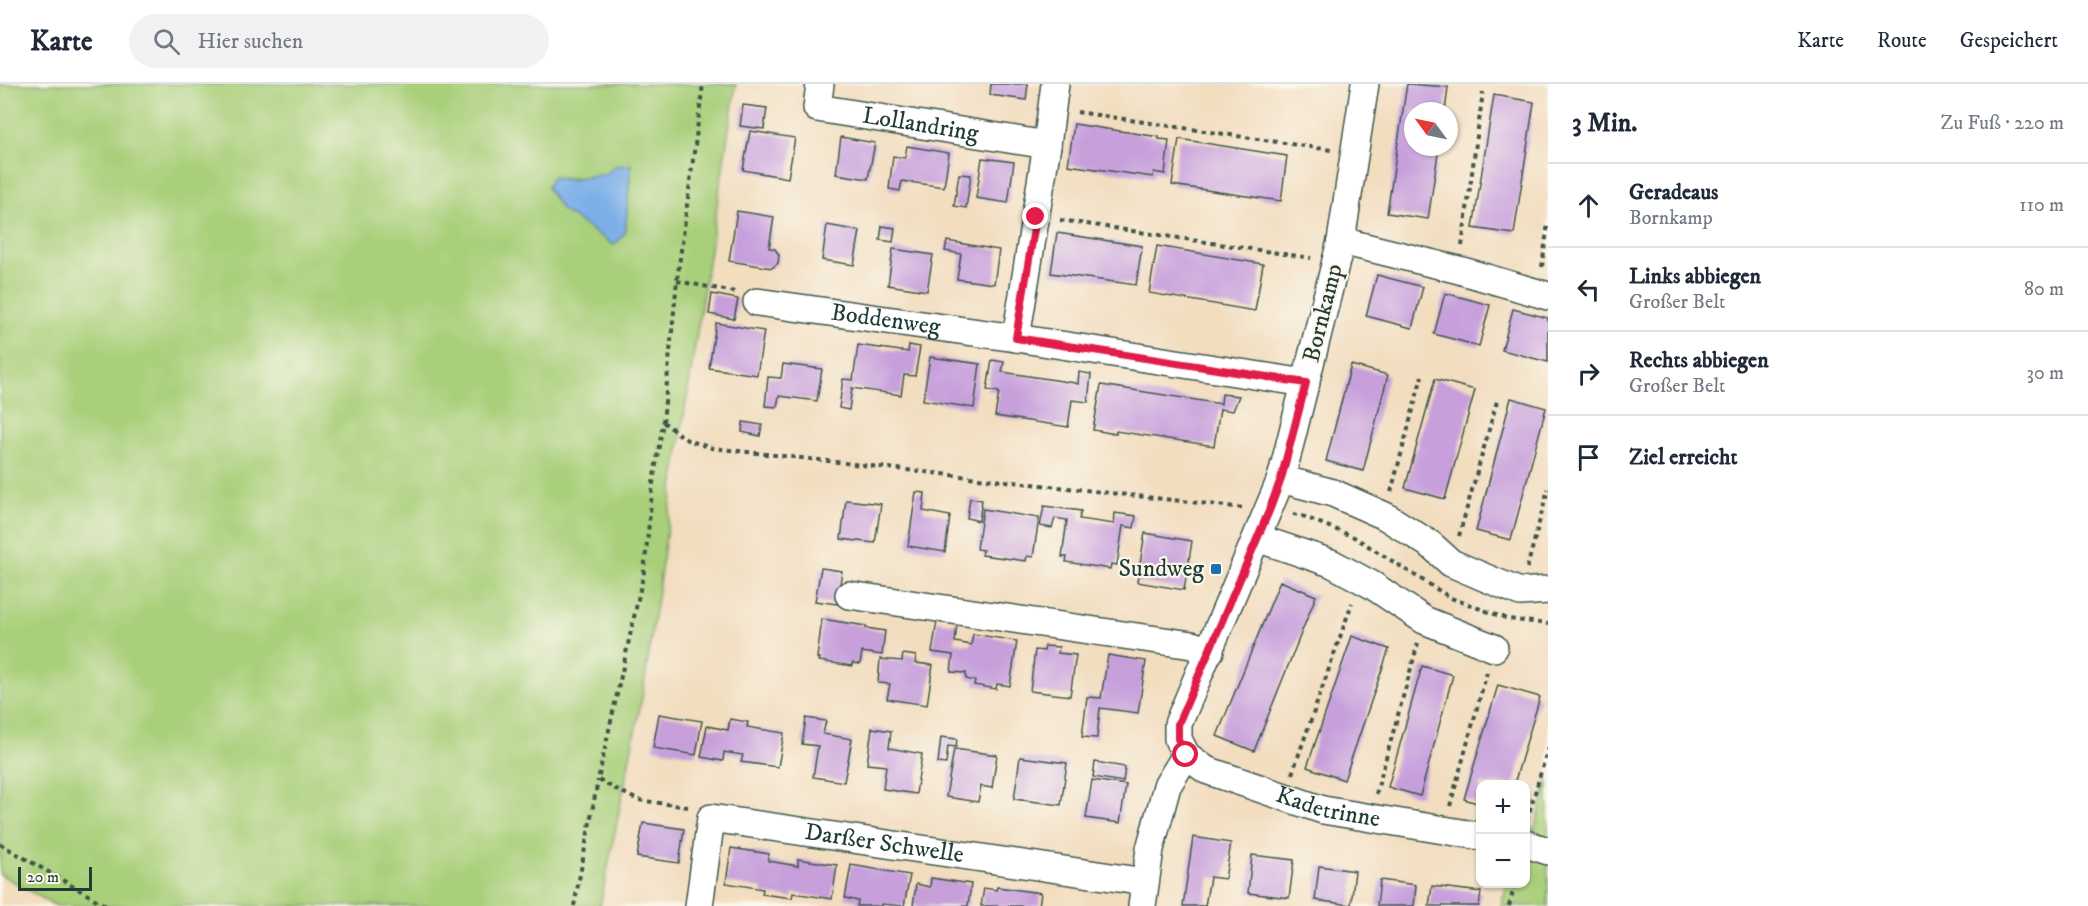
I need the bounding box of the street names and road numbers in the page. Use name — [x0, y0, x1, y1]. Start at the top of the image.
street label: Lollandring — [860, 101, 981, 149]
street label: Bornkamp — [1296, 261, 1350, 365]
street label: Boddenweg — [829, 297, 943, 342]
street label: Kadetrinne — [1272, 780, 1383, 834]
street label: Darßer Schwelle — [803, 817, 966, 870]

